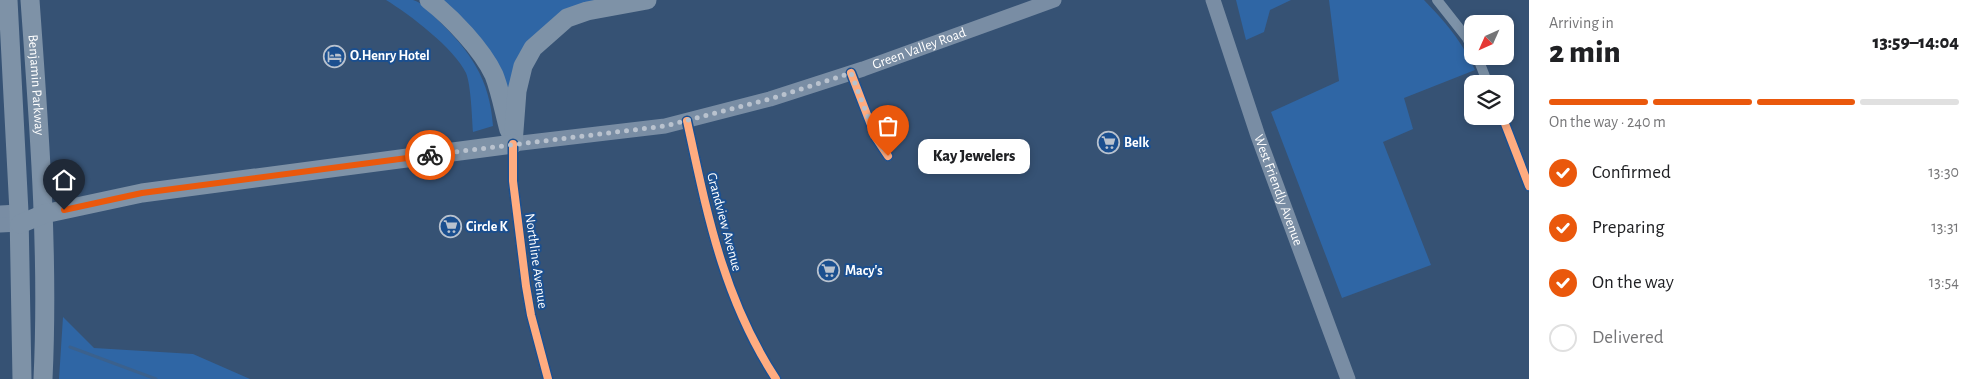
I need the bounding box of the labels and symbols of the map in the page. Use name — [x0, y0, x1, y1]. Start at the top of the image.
north arrow — [1464, 15, 1514, 65]
street label: Green Valley Road — [871, 25, 968, 72]
street label: Benjamin Parkway — [25, 34, 46, 136]
hotel icon: O.Henry Hotel — [322, 44, 346, 68]
place label: O.Henry Hotel — [350, 49, 430, 63]
pin — [867, 105, 909, 156]
courier — [405, 130, 455, 180]
supermarket icon: Belk — [1096, 131, 1120, 155]
street label: West Friendly Avenue — [1251, 133, 1305, 248]
place label: Belk — [1124, 136, 1149, 150]
callout: Kay Jewelers — [918, 138, 1030, 174]
pin — [43, 159, 85, 210]
street label: Grandview Avenue — [704, 171, 744, 273]
street label: Northline Avenue — [522, 213, 550, 309]
supermarket icon: Circle K — [438, 215, 462, 239]
place label: Circle K — [466, 220, 509, 234]
supermarket icon: Macy's — [817, 259, 841, 283]
place label: Macy's — [845, 264, 883, 278]

